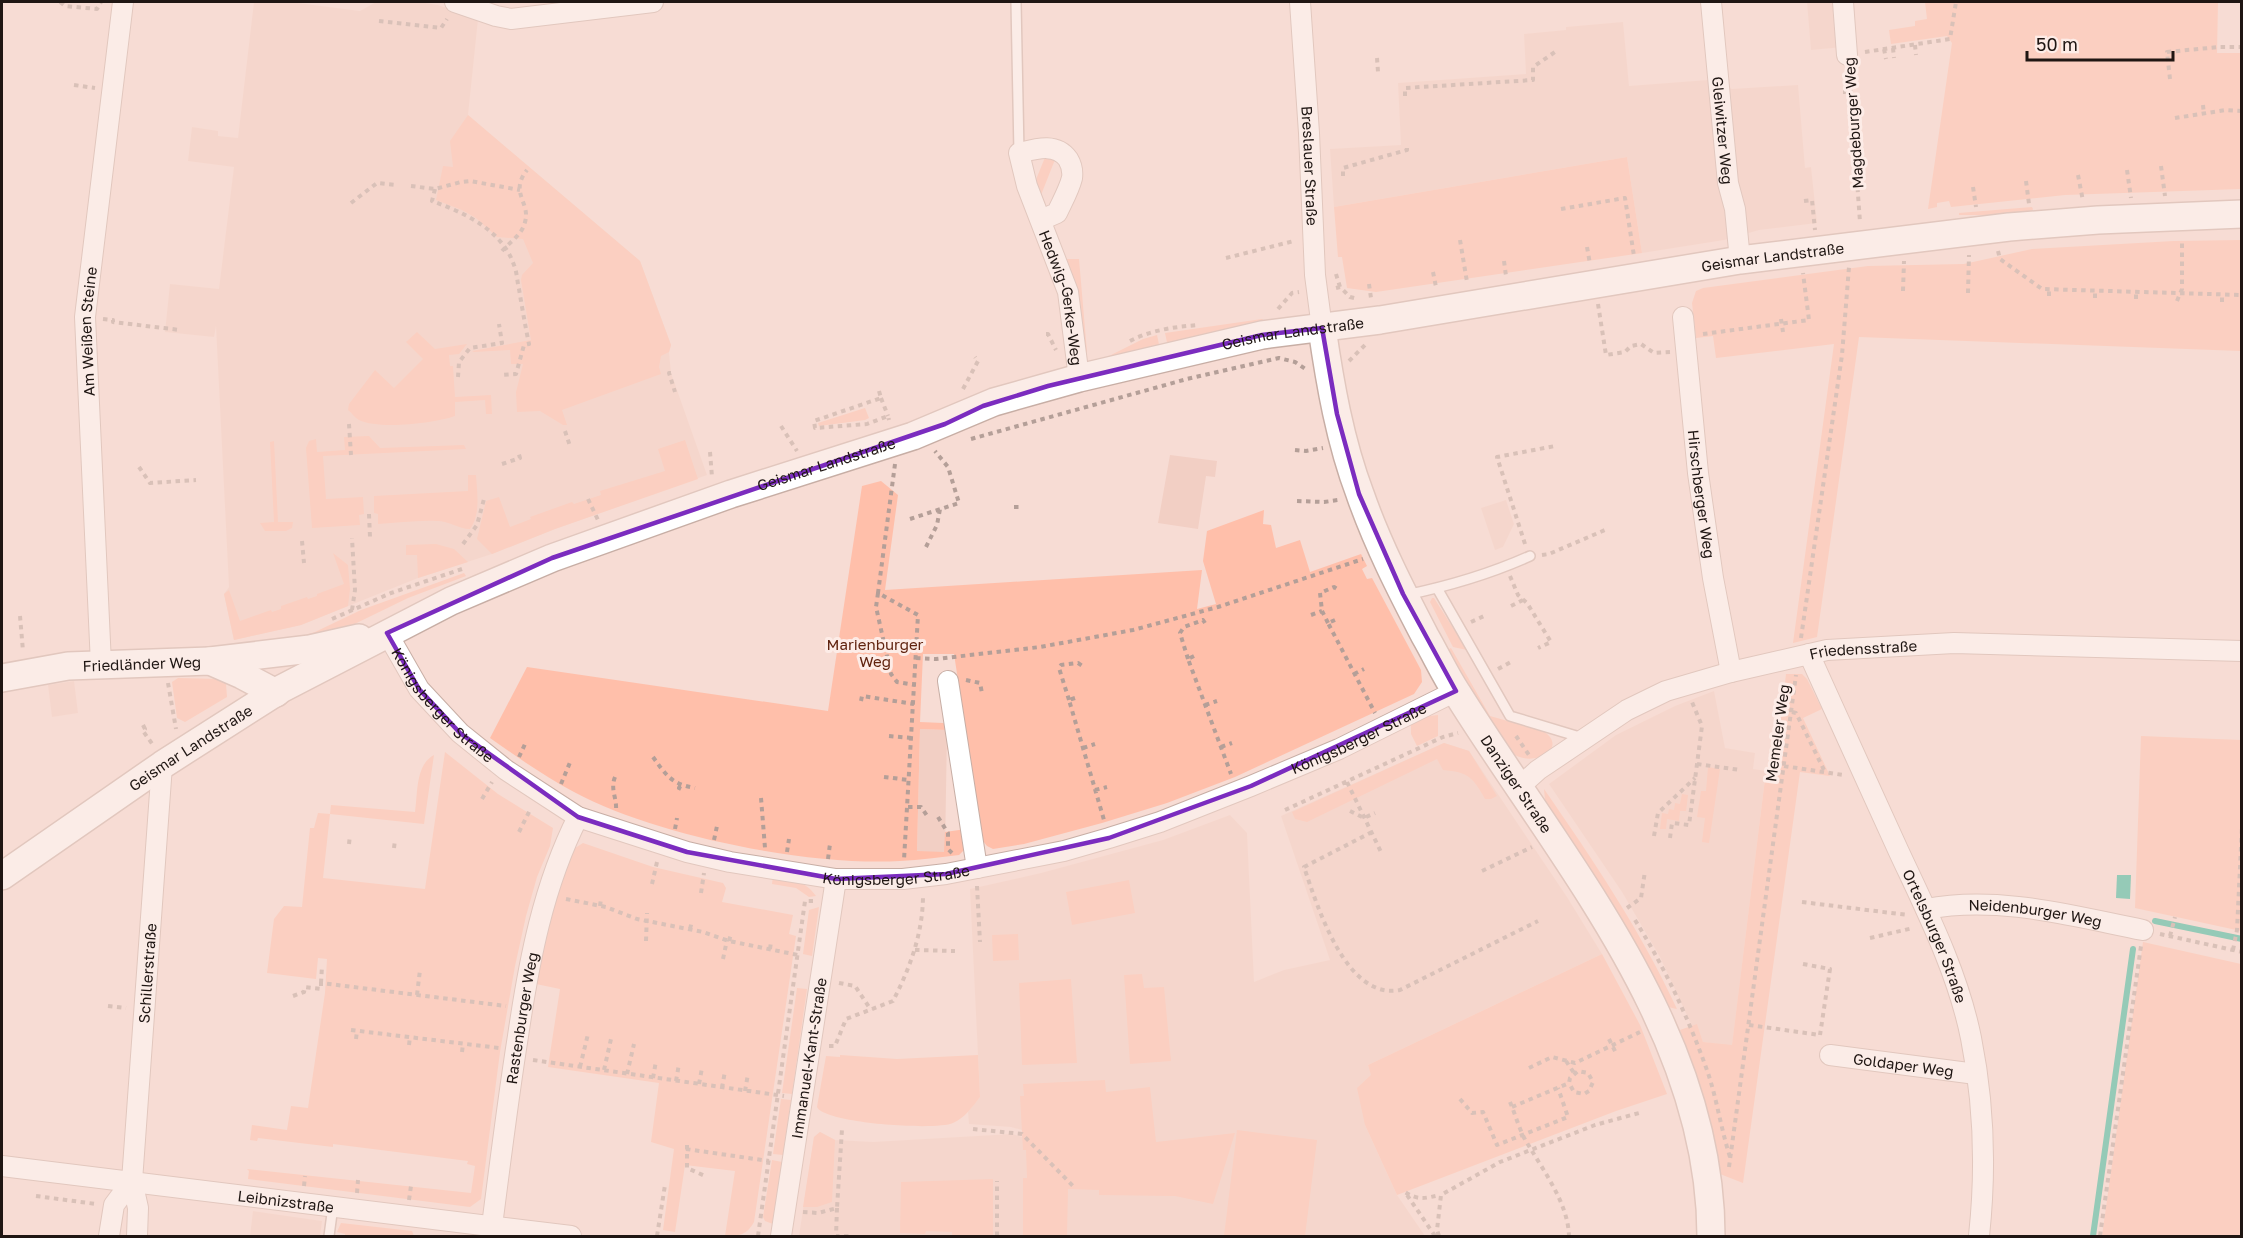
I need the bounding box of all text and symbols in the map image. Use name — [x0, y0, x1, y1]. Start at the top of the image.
scale bar — [2027, 24, 2172, 62]
text: 50 m — [2036, 33, 2078, 55]
street label: Magdeburger Weg — [1839, 57, 1867, 189]
street label: Gleiwitzer Weg — [1709, 76, 1737, 185]
street label: Breslauer Straße — [1298, 105, 1322, 226]
street label: Hedwig-Gerke-Weg — [1036, 227, 1086, 367]
street label: Geismar Landstraße — [1700, 238, 1845, 275]
street label: Am Weißen Steine — [76, 265, 100, 397]
street label: Geismar Landstraße — [1220, 313, 1365, 353]
street label: Hirschberger Weg — [1685, 429, 1719, 560]
street label: Geismar Landstraße — [755, 433, 898, 494]
park label: Marienburger Weg — [827, 635, 924, 670]
street label: Friedensstraße — [1807, 636, 1918, 663]
street label: Königsberger Straße — [388, 644, 498, 766]
street label: Friedländer Weg — [82, 652, 201, 674]
street label: Memeler Weg — [1761, 683, 1793, 783]
street label: Königsberger Straße — [1288, 698, 1429, 777]
street label: Geismar Landstraße — [125, 701, 256, 794]
street label: Danziger Straße — [1477, 731, 1556, 836]
street label: Königsberger Straße — [821, 861, 971, 888]
street label: Ortelsburger Straße — [1899, 866, 1971, 1005]
street label: Neidenburger Weg — [1968, 895, 2104, 930]
street label: Schillerstraße — [134, 922, 160, 1024]
street label: Rastenburger Weg — [502, 950, 541, 1085]
street label: Immanuel-Kant-Straße — [787, 976, 830, 1140]
street label: Goldaper Weg — [1852, 1049, 1955, 1080]
street label: Leibnizstraße — [237, 1186, 335, 1216]

